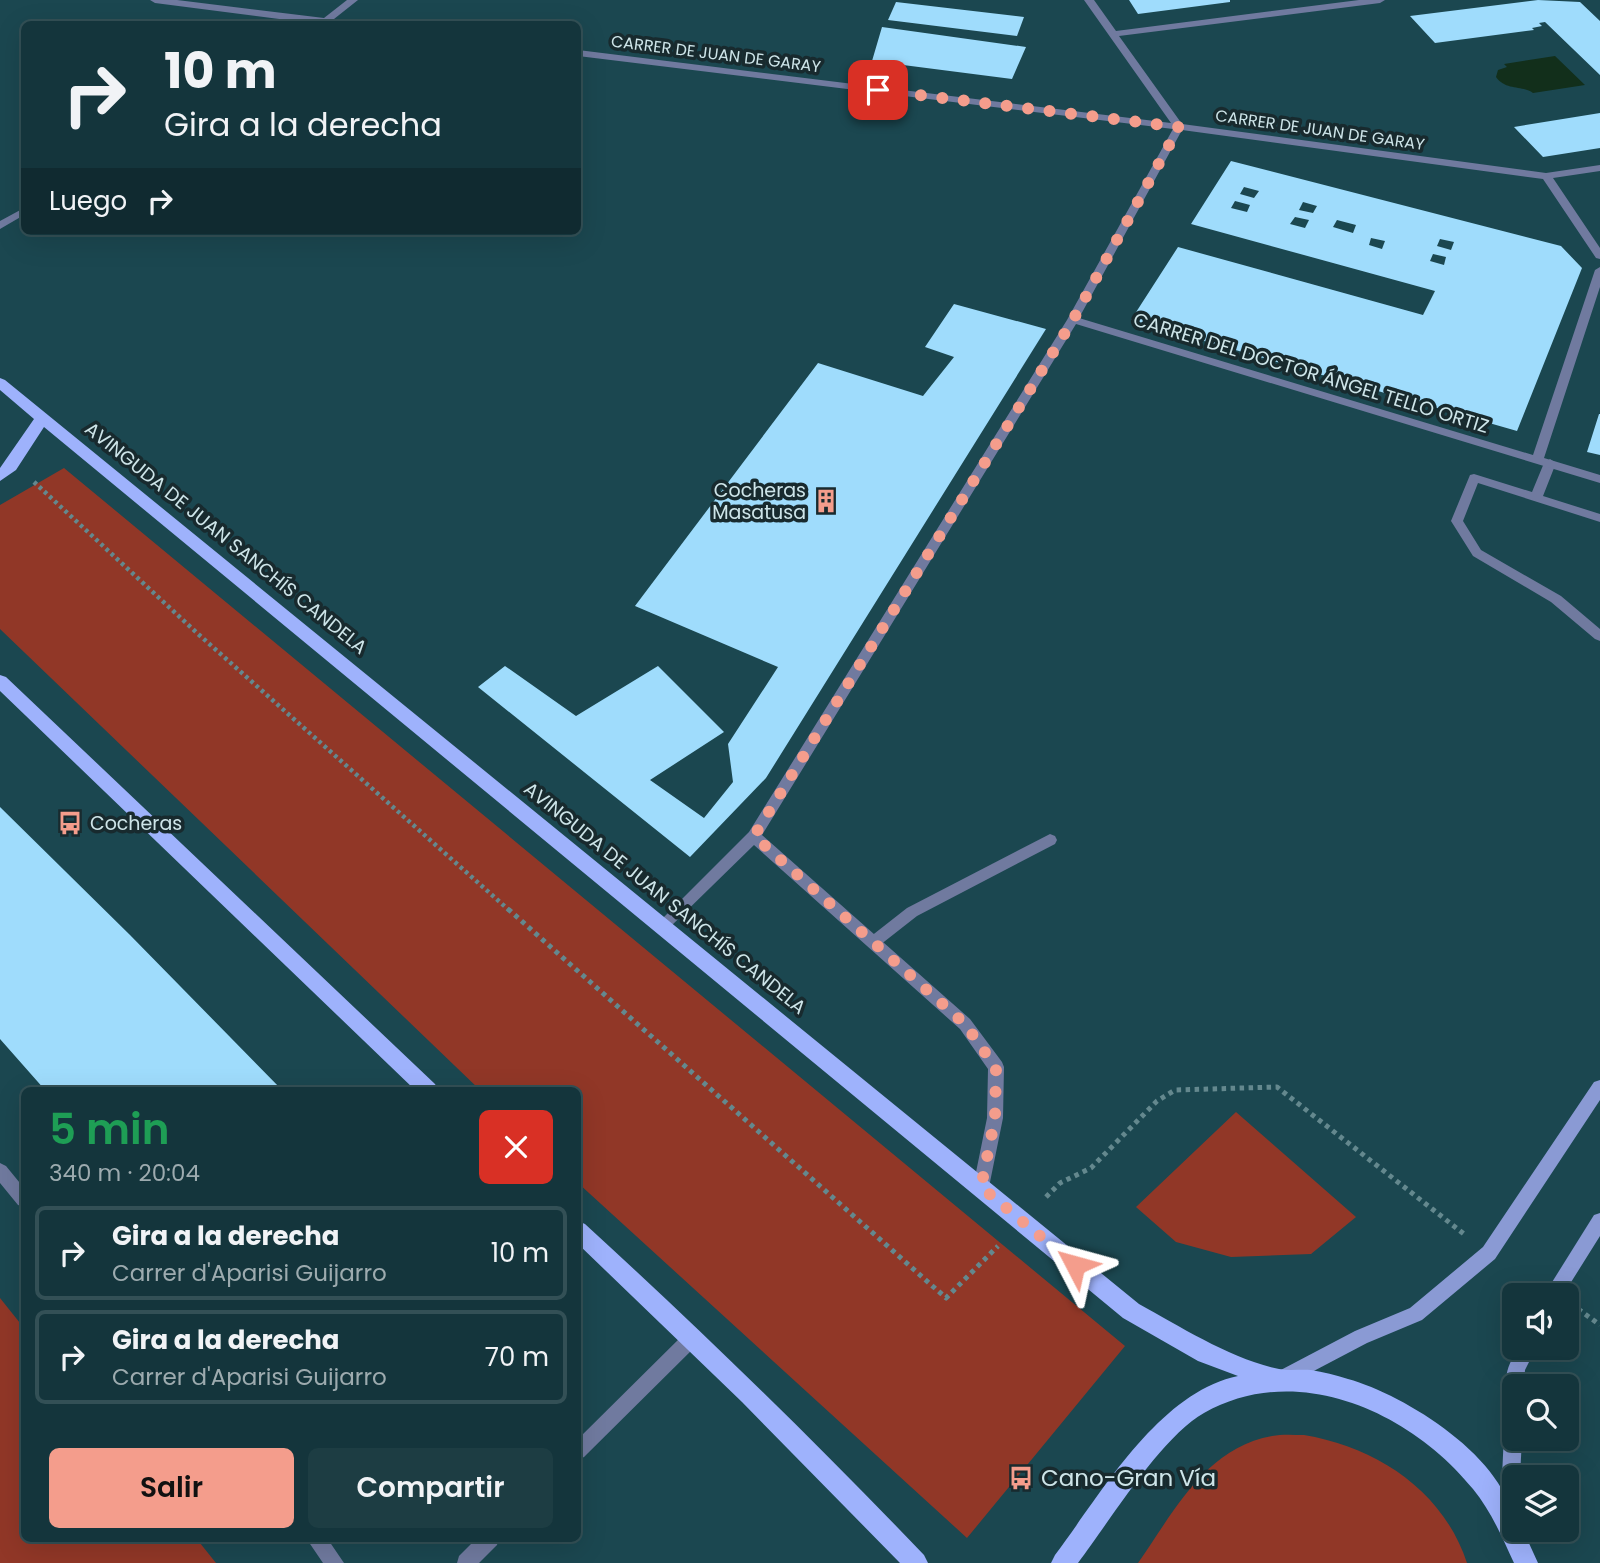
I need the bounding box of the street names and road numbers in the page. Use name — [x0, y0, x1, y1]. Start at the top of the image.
street label: CARRER DE JUAN DE GARAY — [610, 30, 823, 78]
street label: CARRER DE JUAN DE GARAY — [1214, 104, 1427, 156]
street label: CARRER DEL DOCTOR ÁNGEL TELLO ORTIZ — [1130, 306, 1492, 440]
street label: AVINGUDA DE JUAN SANCHÍS CANDELA — [79, 415, 373, 661]
street label: AVINGUDA DE JUAN SANCHÍS CANDELA — [518, 775, 812, 1021]

